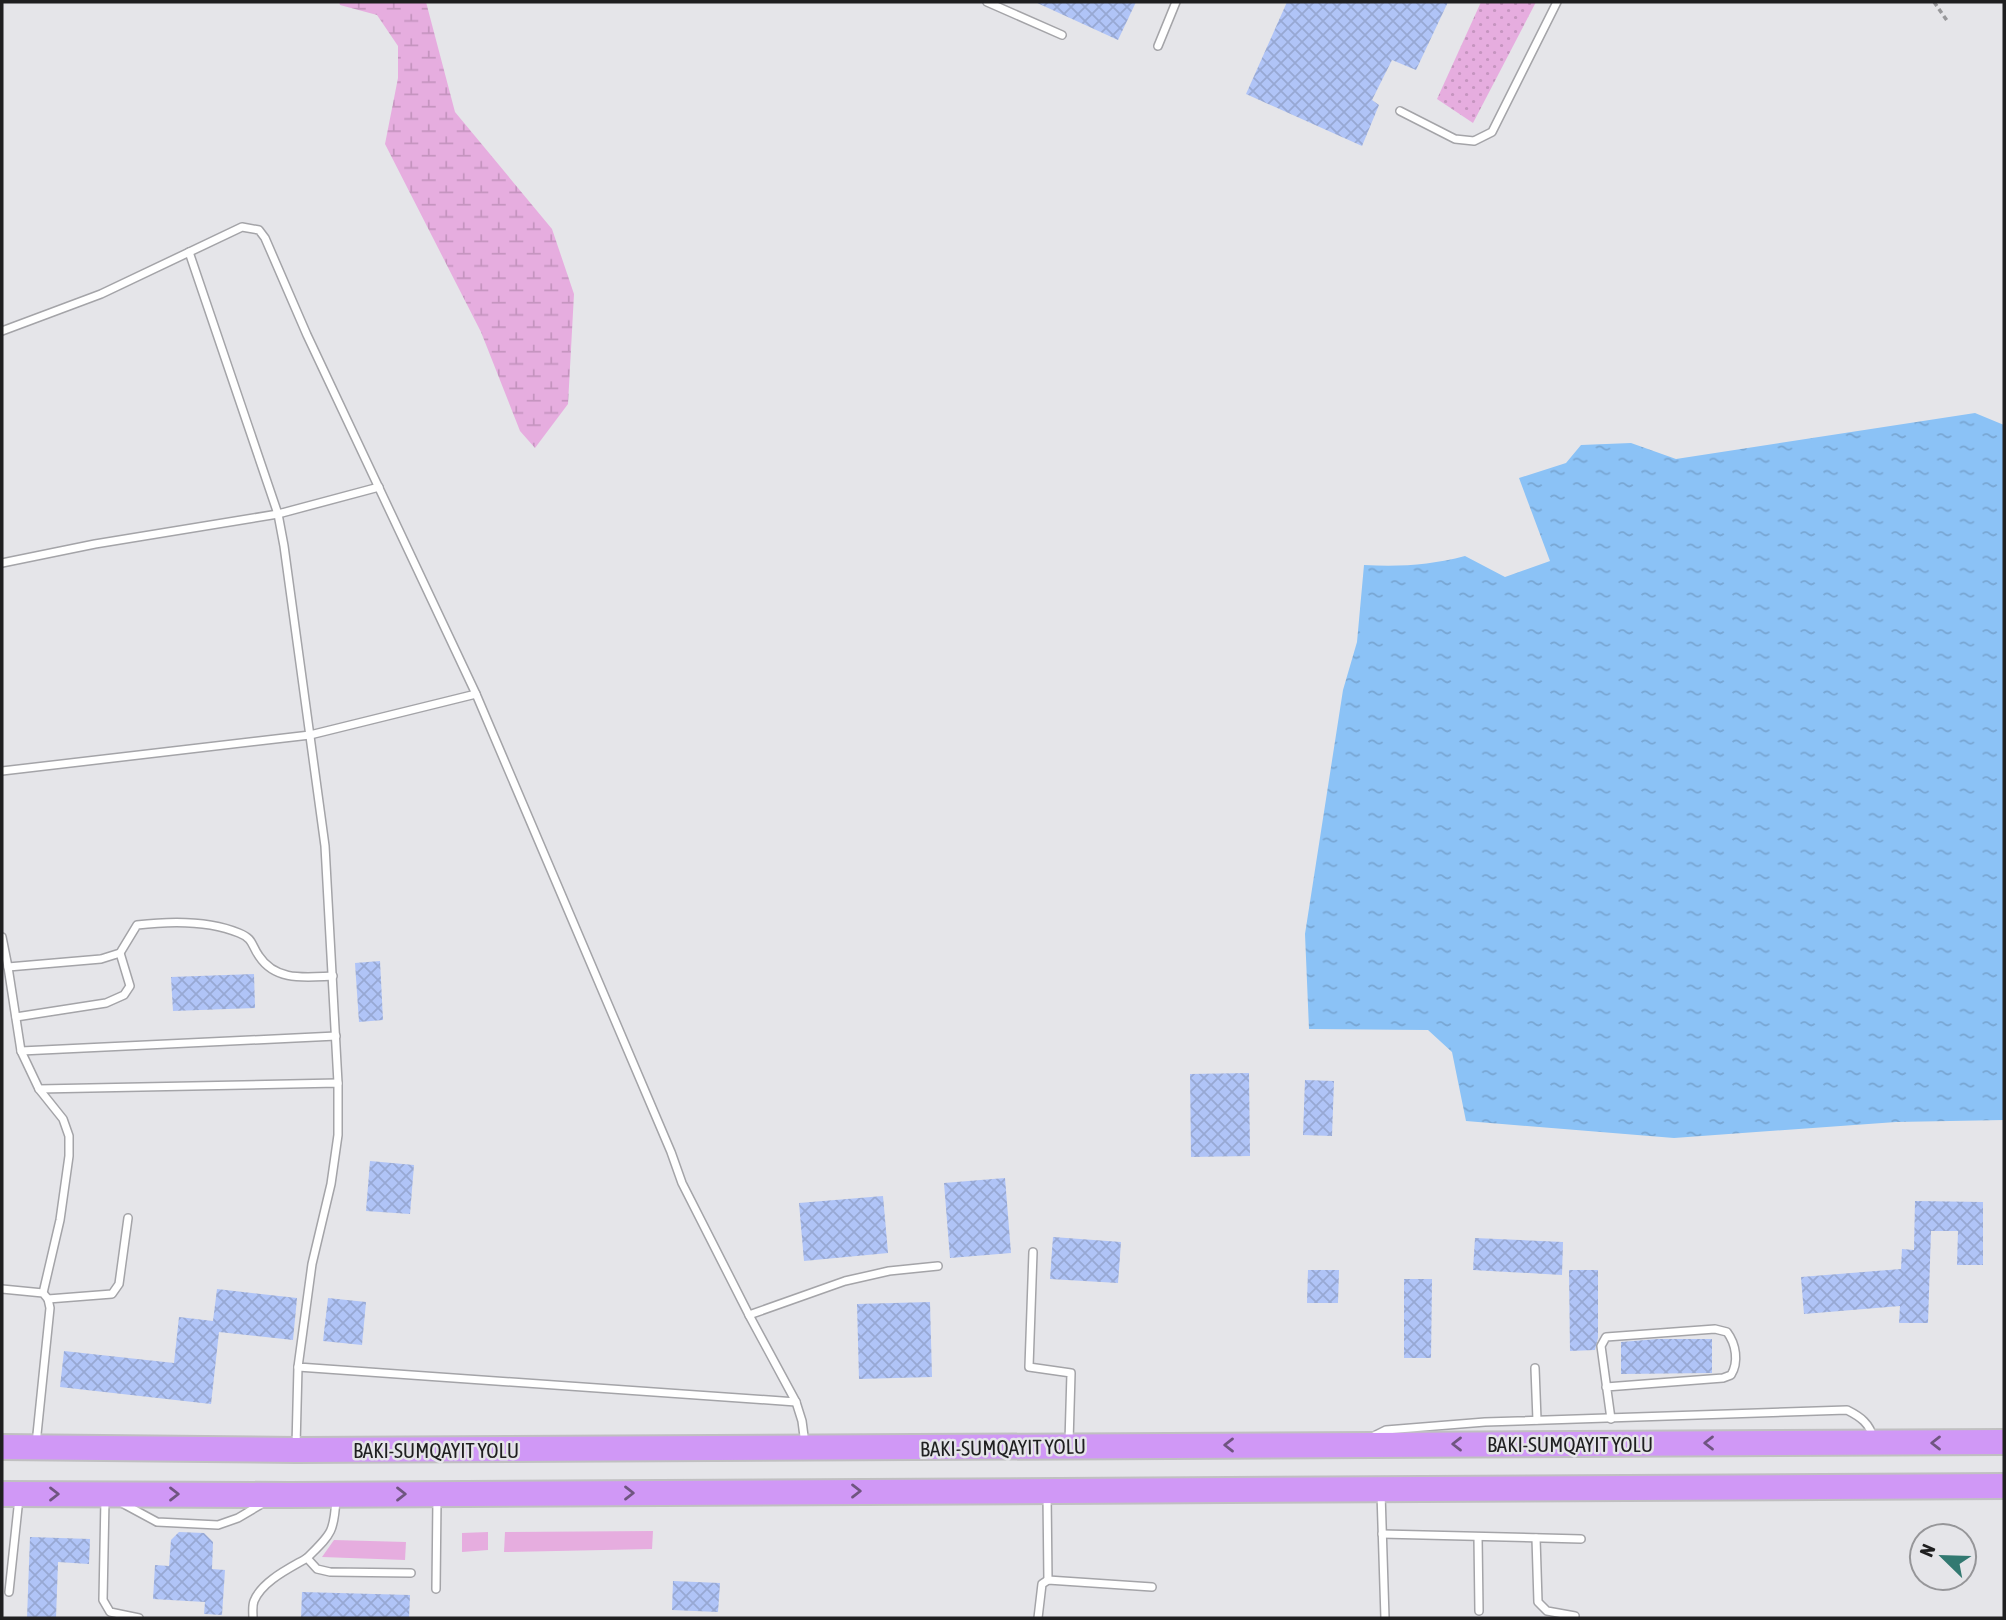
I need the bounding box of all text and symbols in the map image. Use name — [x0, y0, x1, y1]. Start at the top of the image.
street label: BAKI-SUMQAYIT YOLU — [1487, 1432, 1653, 1456]
street label: BAKI-SUMQAYIT YOLU — [920, 1434, 1086, 1460]
one-way arrow — [1703, 1435, 1713, 1451]
one-way arrow — [1930, 1435, 1941, 1450]
one-way arrow — [1451, 1436, 1461, 1452]
one-way arrow — [1223, 1437, 1234, 1453]
street label: BAKI-SUMQAYIT YOLU — [353, 1438, 519, 1462]
one-way arrow — [851, 1483, 862, 1499]
one-way arrow — [624, 1485, 634, 1501]
one-way arrow — [49, 1486, 59, 1502]
one-way arrow — [169, 1486, 179, 1502]
one-way arrow — [396, 1486, 407, 1502]
north arrow — [1908, 1522, 1978, 1592]
text: N — [1915, 1541, 1940, 1560]

